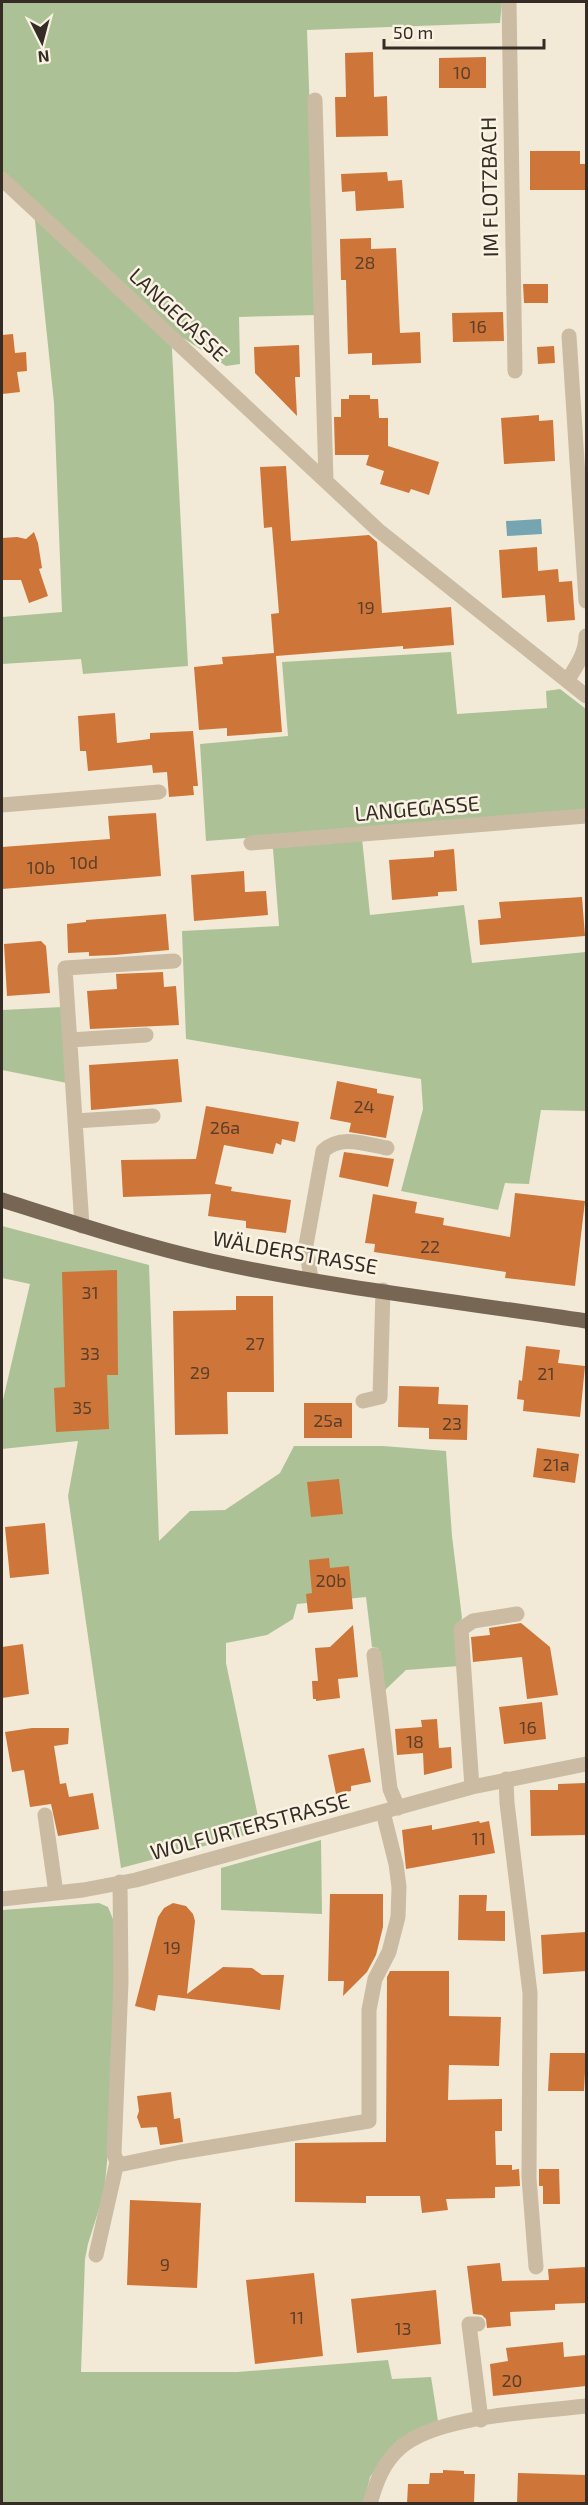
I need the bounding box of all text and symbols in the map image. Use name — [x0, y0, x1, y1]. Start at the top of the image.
north arrow — [12, 12, 72, 72]
scale bar — [384, 12, 544, 50]
text: 50 m — [393, 21, 433, 43]
text: N — [37, 47, 50, 67]
house number: 10 — [453, 61, 471, 83]
street label: IM FLOTZBACH — [475, 117, 502, 257]
house number: 28 — [354, 251, 376, 273]
street label: LANGEGASSE — [125, 262, 233, 366]
house number: 16 — [469, 315, 487, 337]
house number: 19 — [357, 596, 375, 618]
street label: LANGEGASSE — [353, 790, 480, 825]
house number: 10d — [70, 851, 98, 873]
house number: 10b — [27, 856, 55, 878]
house number: 24 — [353, 1095, 375, 1117]
house number: 26a — [210, 1116, 240, 1138]
street label: WÄLDERSTRASSE — [211, 1225, 380, 1278]
house number: 22 — [420, 1235, 440, 1257]
house number: 31 — [81, 1281, 99, 1303]
house number: 27 — [245, 1332, 265, 1354]
house number: 33 — [80, 1342, 100, 1364]
house number: 29 — [190, 1361, 210, 1383]
house number: 21 — [537, 1362, 555, 1384]
house number: 35 — [72, 1396, 92, 1418]
house number: 25a — [313, 1409, 343, 1431]
house number: 23 — [442, 1412, 462, 1434]
house number: 21a — [542, 1453, 570, 1475]
house number: 20b — [315, 1569, 347, 1591]
house number: 16 — [519, 1716, 537, 1738]
house number: 18 — [406, 1730, 424, 1752]
street label: WOLFURTERSTRASSE — [147, 1787, 352, 1864]
house number: 11 — [472, 1827, 486, 1849]
house number: 19 — [163, 1936, 181, 1958]
house number: 9 — [160, 2253, 170, 2275]
house number: 11 — [290, 2306, 304, 2328]
house number: 13 — [394, 2317, 412, 2339]
house number: 20 — [502, 2369, 522, 2391]

